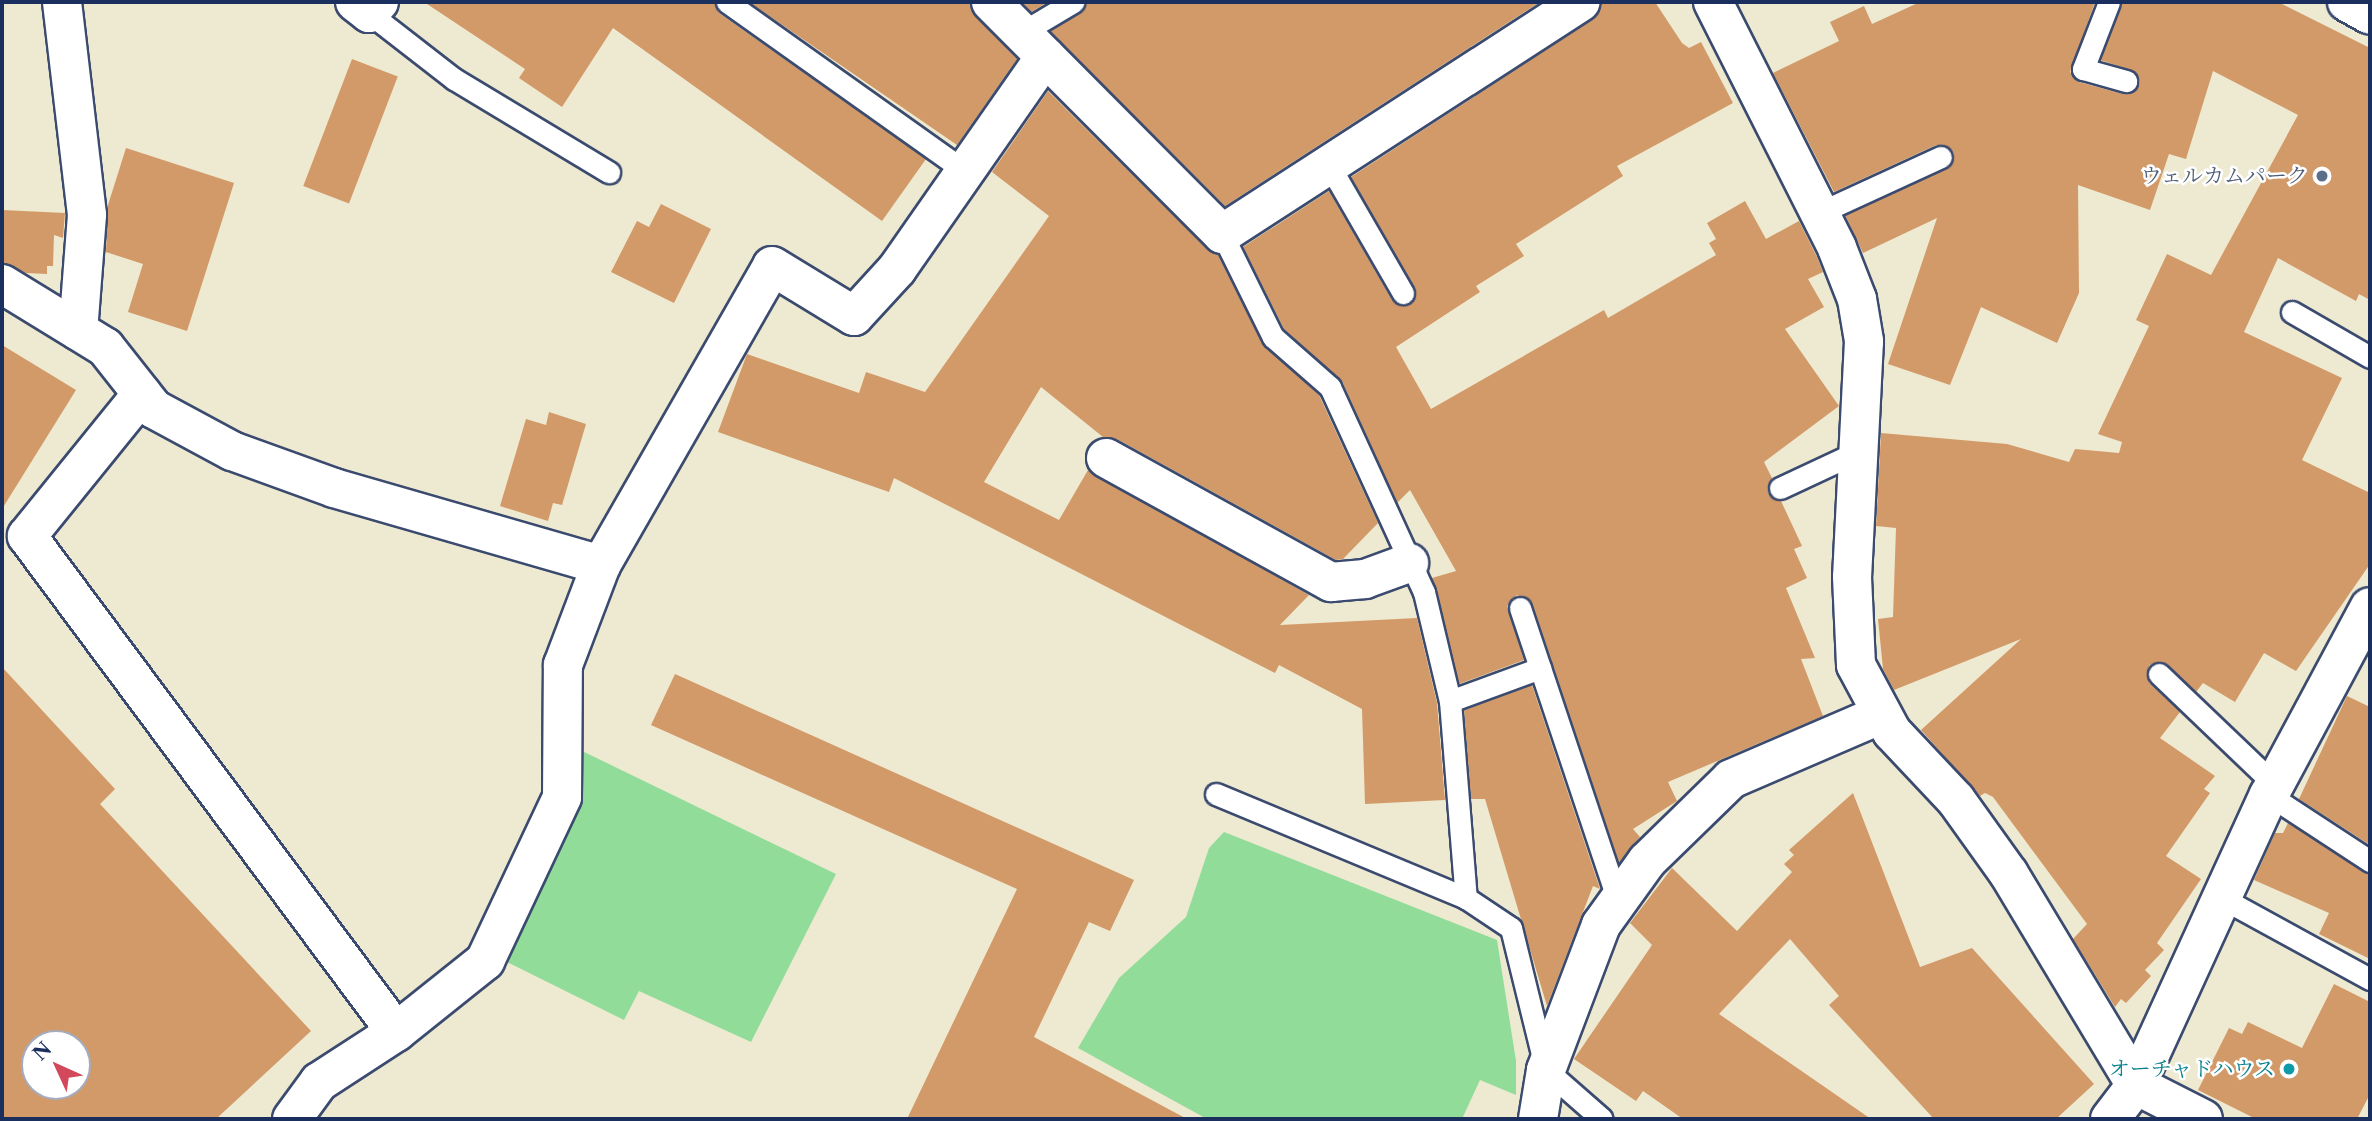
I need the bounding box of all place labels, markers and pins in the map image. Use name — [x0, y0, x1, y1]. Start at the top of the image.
place label: ウェルカムパーク — [2140, 163, 2308, 189]
marker: ウェルカムパーク — [2314, 168, 2330, 184]
place label: オーチャドハウス — [2107, 1056, 2275, 1082]
marker: オーチャドハウス — [2281, 1061, 2297, 1077]

